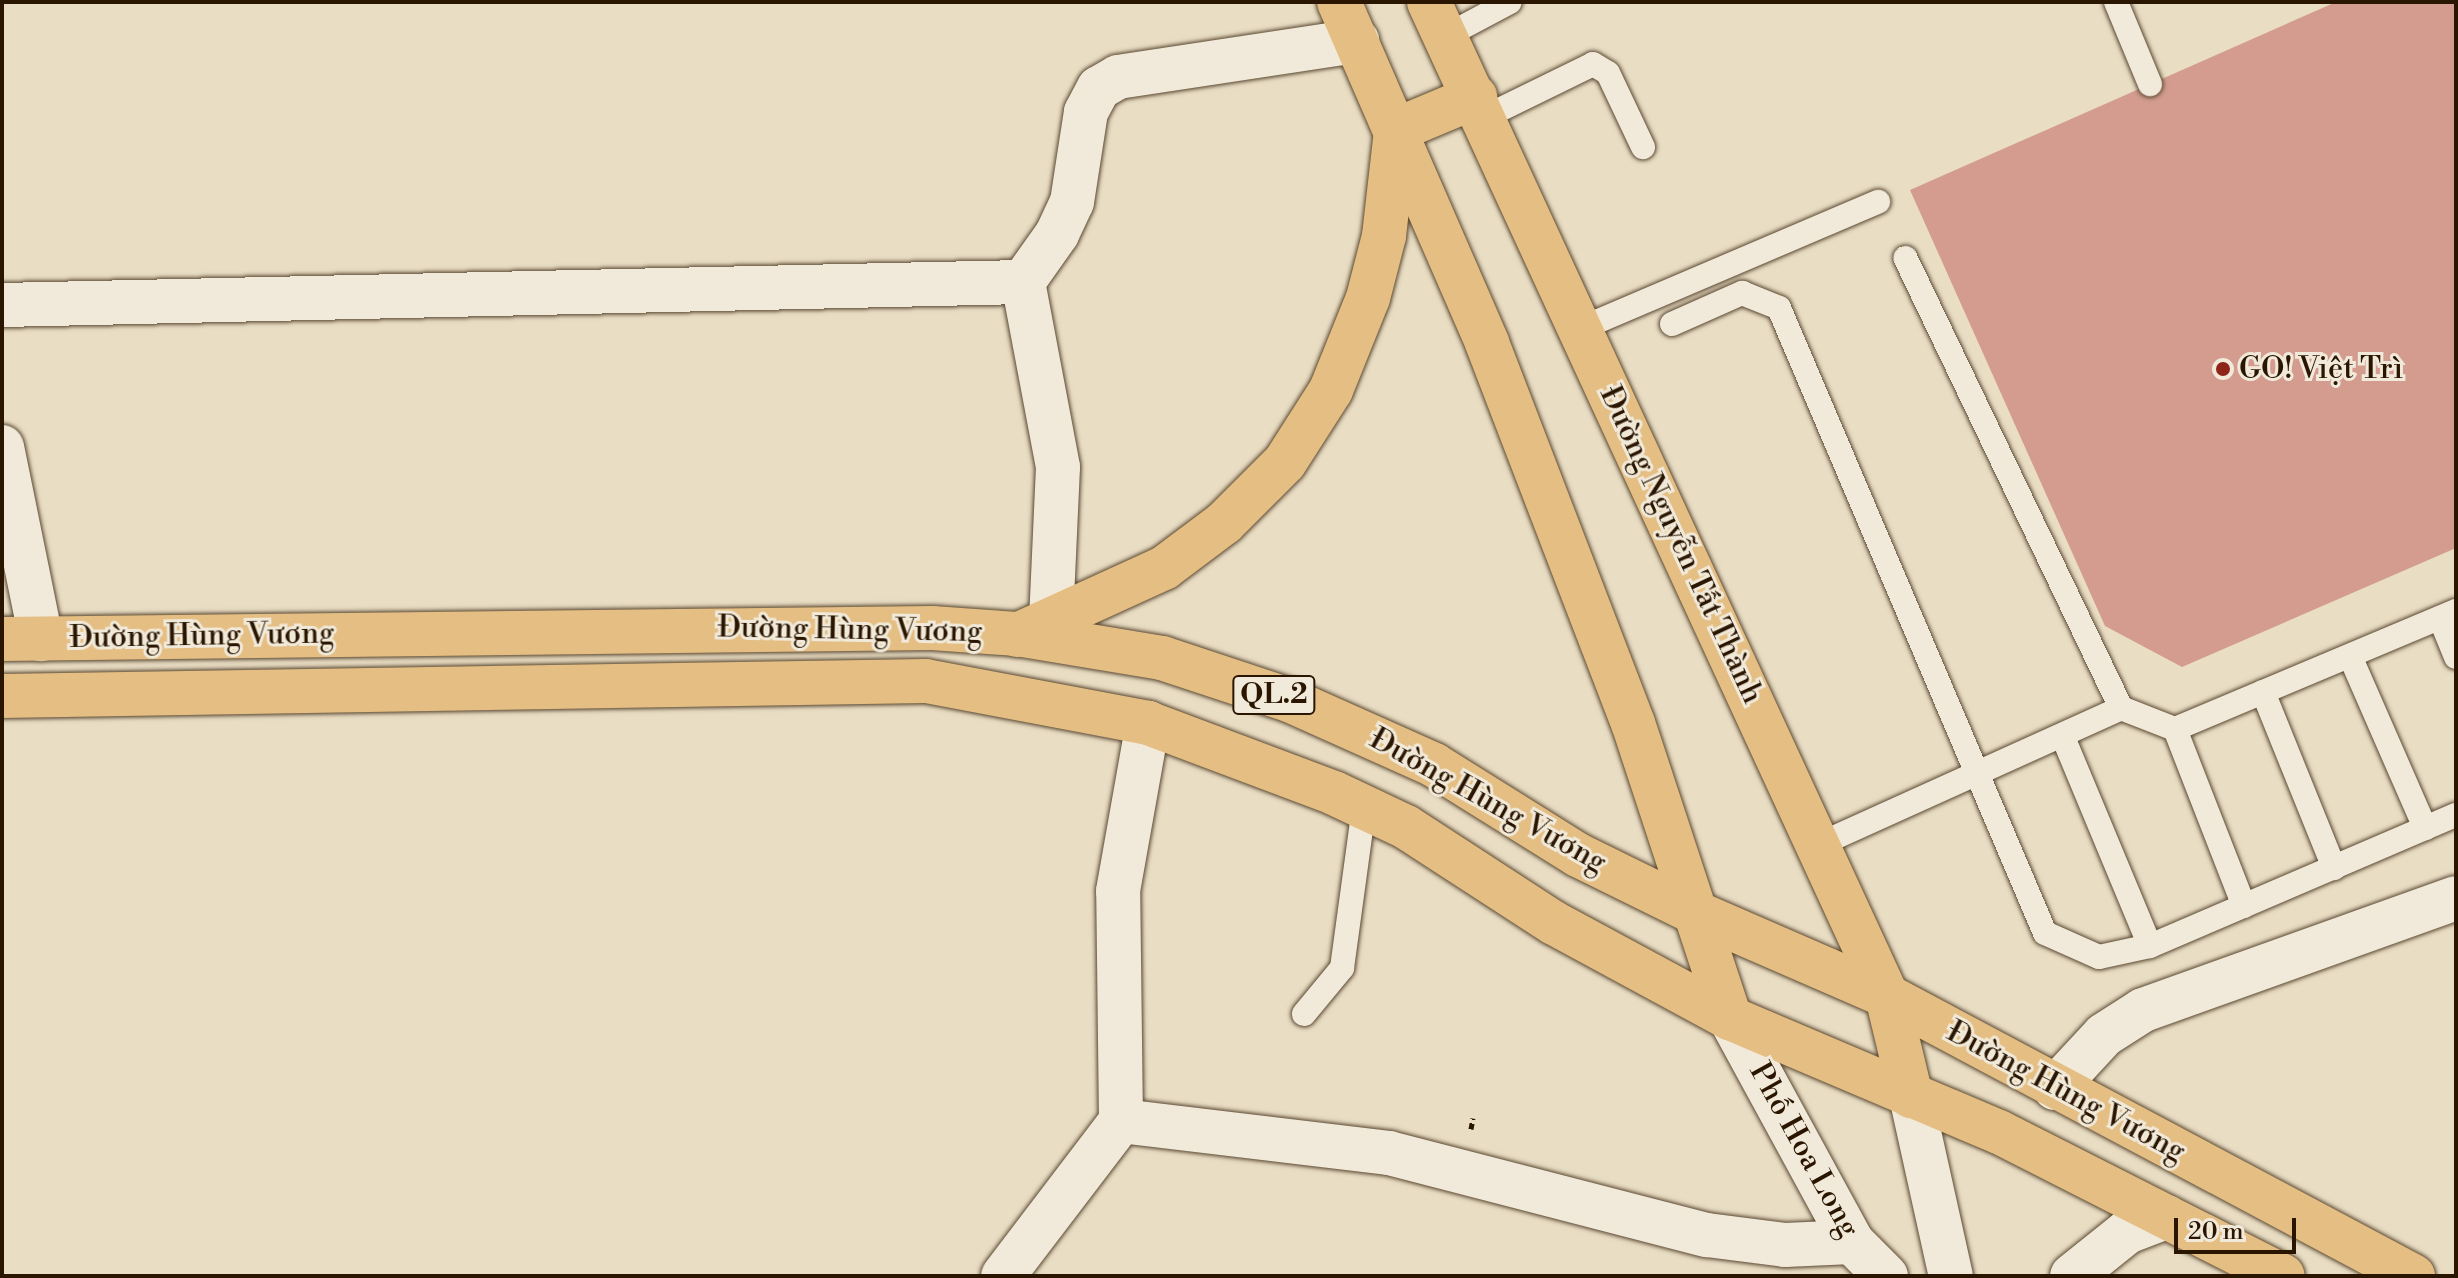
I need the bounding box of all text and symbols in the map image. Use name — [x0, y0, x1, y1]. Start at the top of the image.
place label: GO! Việt Trì — [2239, 351, 2403, 387]
marker: GO! Việt Trì — [2214, 360, 2232, 378]
street label: Đường Nguyễn Tất Thành — [1592, 381, 1770, 709]
street label: Đường Hùng Vương — [717, 610, 983, 650]
street label: Đường Hùng Vương — [69, 616, 335, 656]
road number: QL.2 — [1232, 671, 1316, 719]
street label: Đường Hùng Vương — [1363, 721, 1613, 881]
street label: Đường Hùng Vương — [1941, 1014, 2191, 1170]
street label: Phố Hoa Long — [1741, 1057, 1867, 1243]
scale bar — [2178, 1202, 2300, 1252]
text: 20 m — [2188, 1217, 2244, 1247]

